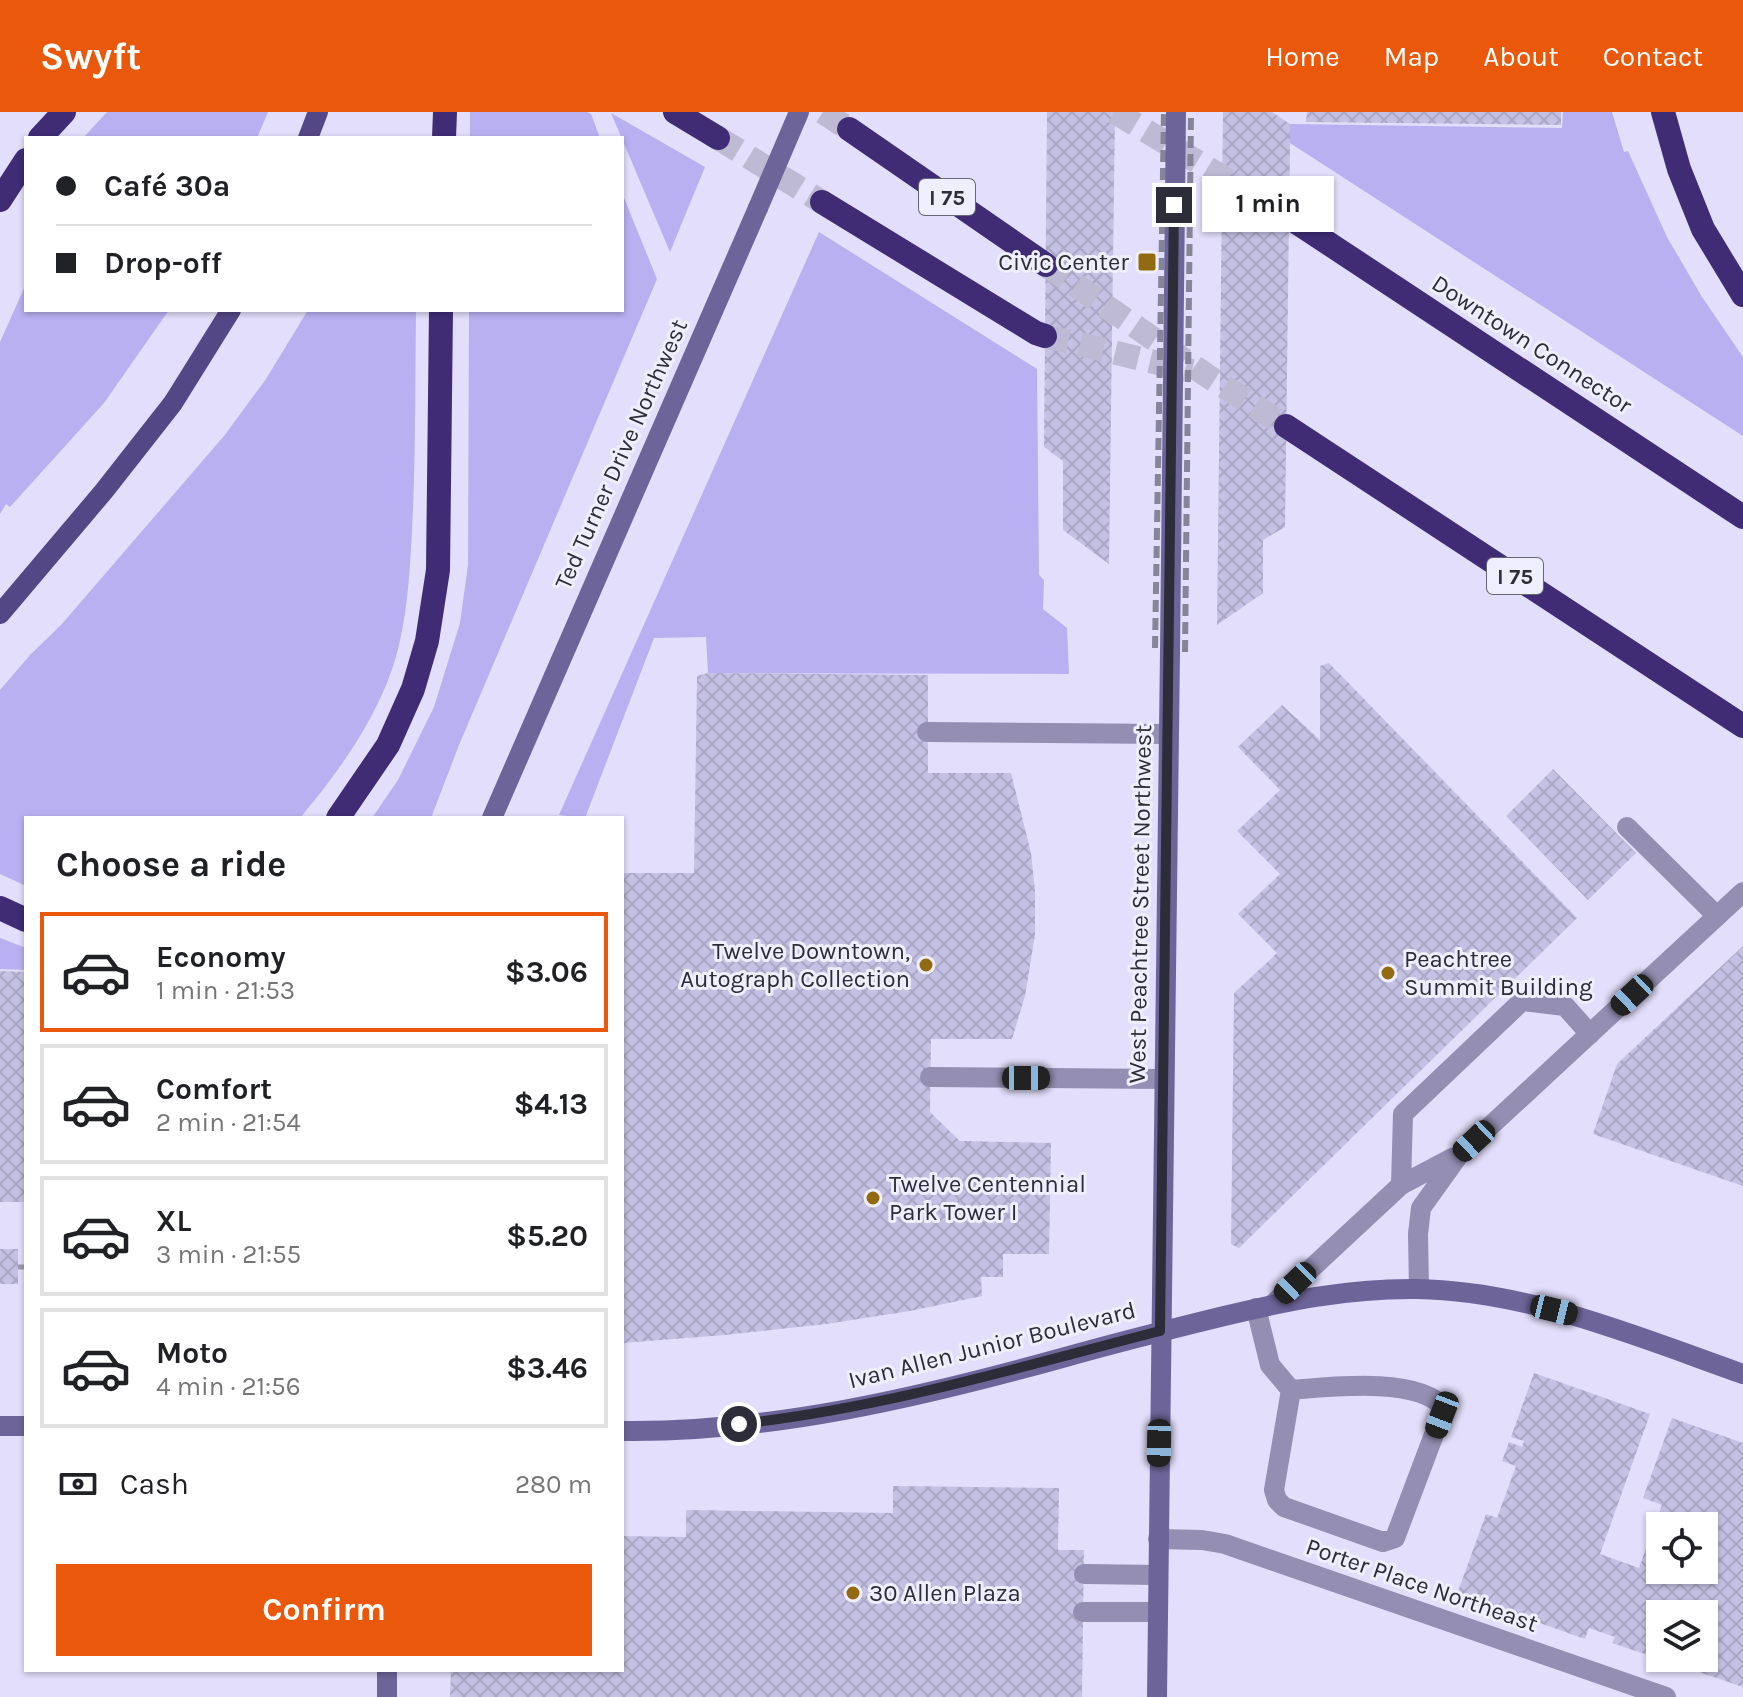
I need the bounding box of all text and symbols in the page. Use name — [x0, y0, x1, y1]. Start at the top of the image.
text: Swyft — [40, 34, 141, 79]
text: Home — [1265, 40, 1340, 73]
text: Map — [1384, 40, 1439, 73]
text: About — [1483, 40, 1559, 73]
text: Contact — [1603, 40, 1703, 73]
text: Café 30a — [104, 168, 230, 204]
callout: 1 min — [1202, 177, 1334, 233]
road number: I 75 — [919, 179, 975, 215]
route end — [1156, 187, 1192, 223]
text: 1 min — [1235, 188, 1301, 219]
text: Drop-off — [104, 245, 222, 281]
place label: Civic Center — [998, 248, 1129, 276]
marker: Civic Center — [1136, 251, 1158, 273]
street label: Downtown Connector — [1427, 269, 1638, 419]
street label: Ted Turner Drive Northwest — [549, 315, 693, 593]
road number: I 75 — [1487, 558, 1543, 594]
street label: West Peachtree Street Northwest — [1123, 724, 1157, 1084]
text: Choose a ride — [56, 843, 286, 885]
icon: car — [60, 936, 132, 1008]
place label: Twelve Downtown, Autograph Collection — [680, 937, 910, 993]
text: Economy — [156, 939, 286, 975]
place label: Peachtree Summit Building — [1404, 945, 1593, 1001]
text: $3.06 — [505, 954, 588, 990]
marker: Twelve Downtown, Autograph Collection — [917, 956, 935, 974]
marker: Peachtree Summit Building — [1379, 964, 1397, 982]
car — [1606, 970, 1658, 1020]
text: 1 min · 21:53 — [156, 975, 295, 1006]
car — [1002, 1066, 1050, 1090]
icon: car — [60, 1068, 132, 1140]
text: Comfort — [156, 1071, 272, 1107]
text: $4.13 — [514, 1086, 588, 1122]
text: 2 min · 21:54 — [156, 1107, 301, 1138]
car — [1448, 1116, 1500, 1166]
place label: Twelve Centennial Park Tower I — [889, 1170, 1086, 1226]
marker: Twelve Centennial Park Tower I — [864, 1189, 882, 1207]
icon: car — [60, 1200, 132, 1272]
text: XL — [156, 1203, 191, 1239]
text: $5.20 — [506, 1218, 588, 1254]
text: 3 min · 21:55 — [156, 1239, 301, 1270]
car — [1269, 1258, 1321, 1308]
car — [1528, 1293, 1580, 1327]
street label: Ivan Allen Junior Boulevard — [845, 1296, 1139, 1394]
icon: car — [60, 1332, 132, 1404]
text: Moto — [156, 1335, 228, 1371]
text: $3.46 — [506, 1350, 588, 1386]
text: 4 min · 21:56 — [156, 1371, 301, 1402]
car — [1422, 1388, 1462, 1442]
route start — [721, 1406, 757, 1442]
car — [1147, 1419, 1171, 1467]
icon: cash — [56, 1462, 100, 1506]
text: Cash — [120, 1466, 189, 1502]
text: 280 m — [515, 1469, 592, 1500]
map controls — [1646, 1512, 1718, 1672]
button: locate — [1646, 1512, 1718, 1584]
street label: Porter Place Northeast — [1302, 1532, 1542, 1638]
button: Confirm — [56, 1564, 592, 1656]
place label: 30 Allen Plaza — [869, 1579, 1021, 1607]
marker: 30 Allen Plaza — [844, 1584, 862, 1602]
button: layers — [1646, 1600, 1718, 1672]

